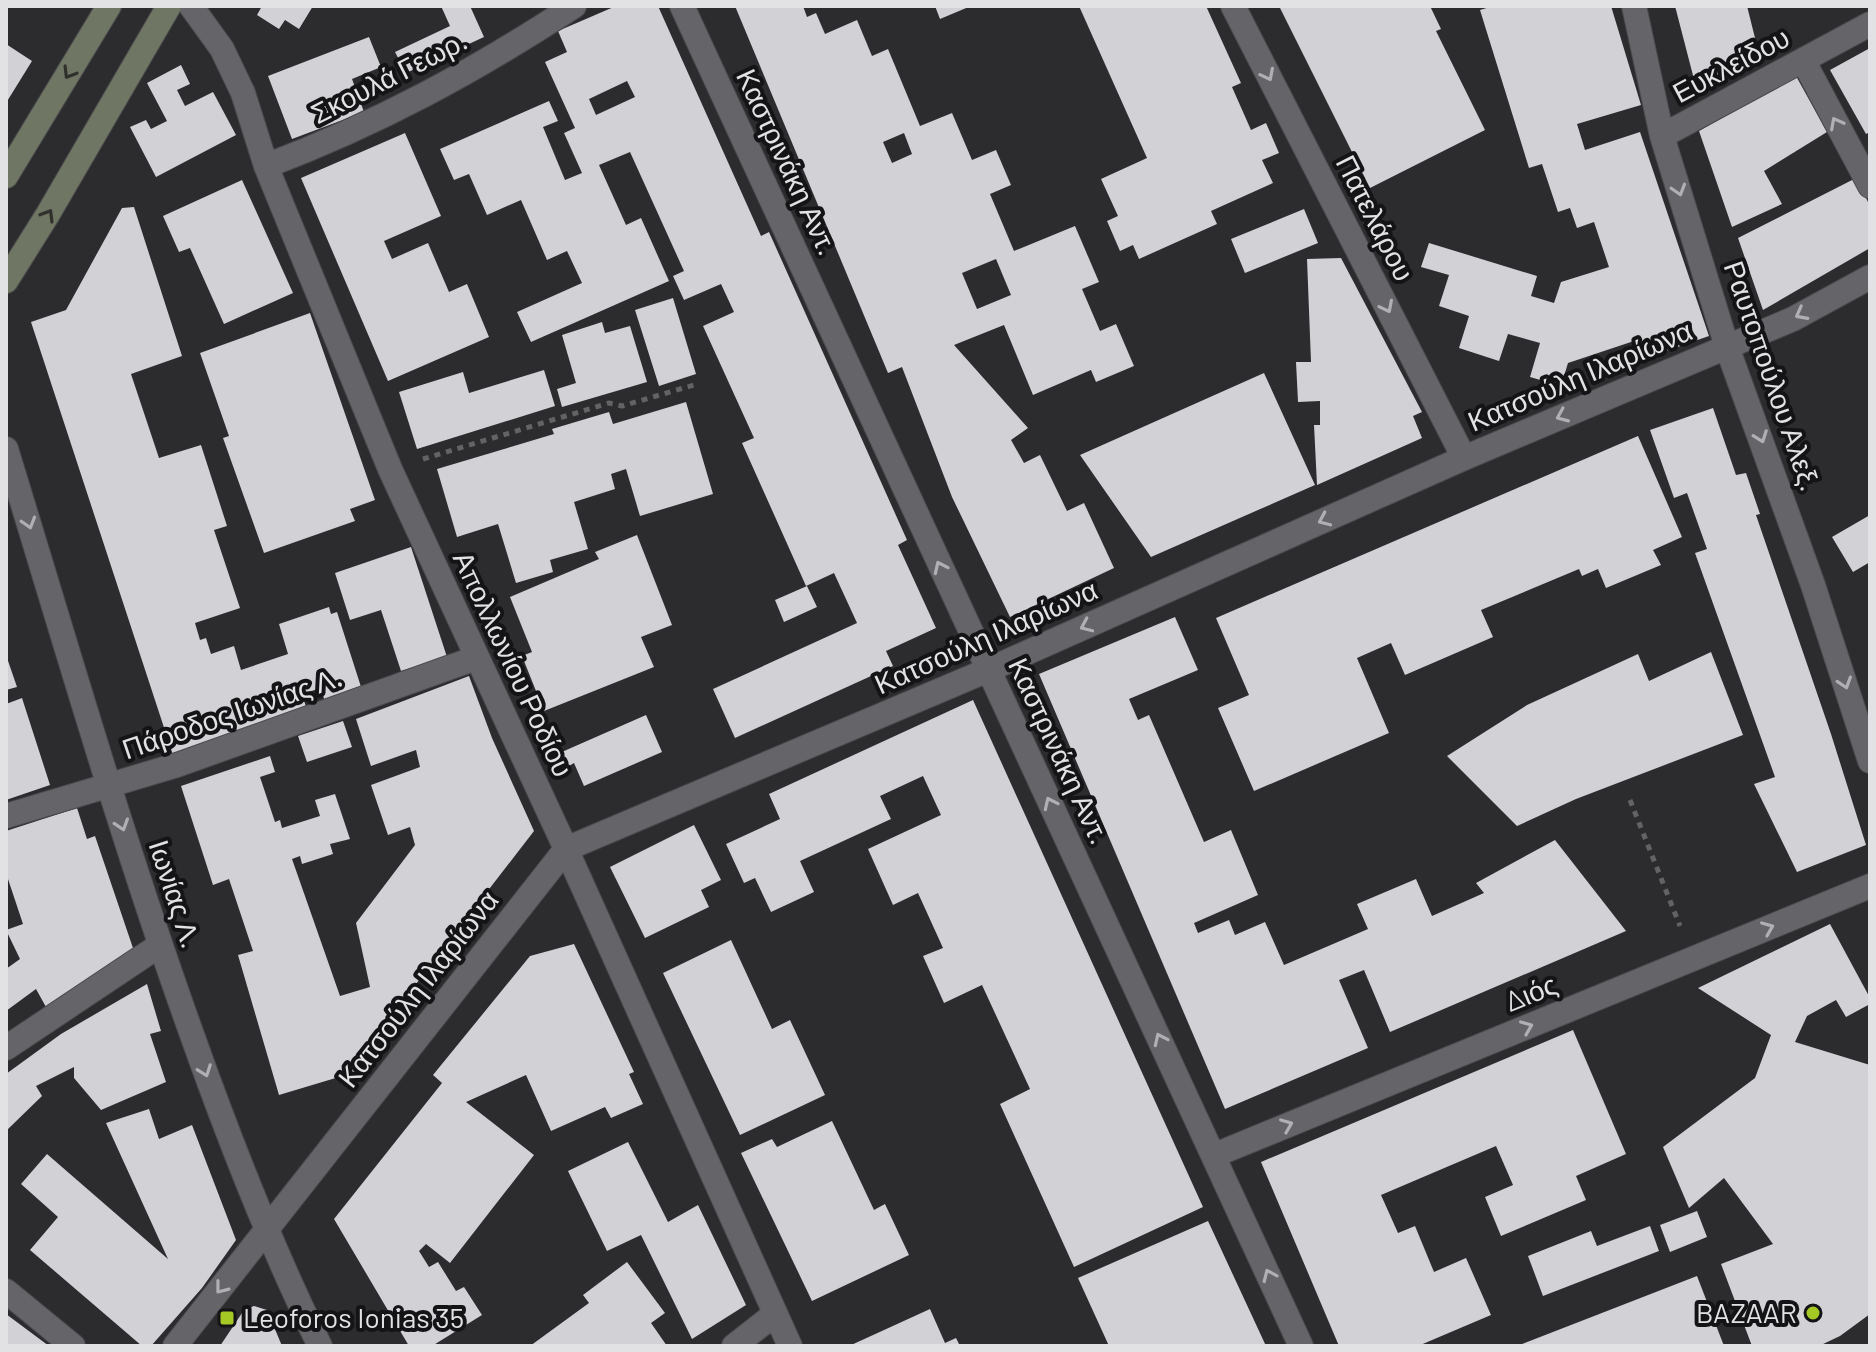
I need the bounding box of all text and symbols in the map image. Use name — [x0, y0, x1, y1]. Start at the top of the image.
street label: Ευκλείδου — [1666, 19, 1795, 109]
street label: Σκουλά Γεωρ. — [305, 22, 472, 130]
street label: Καστρινάκη Αντ. — [730, 63, 846, 260]
one-way arrow — [63, 64, 78, 78]
one-way arrow — [1259, 67, 1274, 82]
one-way arrow — [1831, 117, 1846, 132]
street label: Πατελάρου — [1330, 149, 1422, 286]
one-way arrow — [1670, 183, 1686, 197]
one-way arrow — [38, 209, 53, 224]
street label: Ραυτοπούλου Αλεξ. — [1718, 256, 1828, 495]
one-way arrow — [1377, 298, 1393, 313]
one-way arrow — [1795, 304, 1809, 319]
street label: Κατσούλη Ιλαρίωνα — [1462, 312, 1697, 438]
one-way arrow — [1556, 407, 1570, 423]
one-way arrow — [1751, 429, 1768, 443]
one-way arrow — [1318, 511, 1332, 527]
one-way arrow — [20, 516, 36, 530]
street label: Απολλωνίου Ροδίου — [447, 545, 581, 782]
one-way arrow — [934, 561, 950, 576]
street label: Κατσούλη Ιλαρίωνα — [869, 572, 1102, 700]
one-way arrow — [1080, 616, 1095, 632]
street label: Καστρινάκη Αντ. — [1002, 652, 1118, 849]
street label: Πάροδος Ιωνίας Λ. — [118, 659, 346, 766]
one-way arrow — [1835, 675, 1851, 689]
one-way arrow — [1044, 797, 1060, 812]
one-way arrow — [112, 818, 128, 832]
street label: Ιωνίας Λ. — [143, 835, 209, 952]
street label: Κατσούλη Ιλαρίωνα — [330, 883, 505, 1094]
one-way arrow — [1760, 921, 1774, 938]
street label: Διός — [1500, 966, 1562, 1018]
one-way arrow — [1519, 1020, 1534, 1036]
one-way arrow — [1154, 1032, 1170, 1047]
one-way arrow — [195, 1064, 212, 1078]
one-way arrow — [1279, 1118, 1293, 1135]
one-way arrow — [1263, 1269, 1279, 1283]
one-way arrow — [216, 1278, 231, 1293]
place label: BAZAAR — [1696, 1295, 1797, 1329]
place label: Leoforos Ionias 35 — [243, 1300, 464, 1334]
marker: BAZAAR — [1804, 1304, 1822, 1322]
marker: Leoforos Ionias 35 — [218, 1309, 236, 1327]

